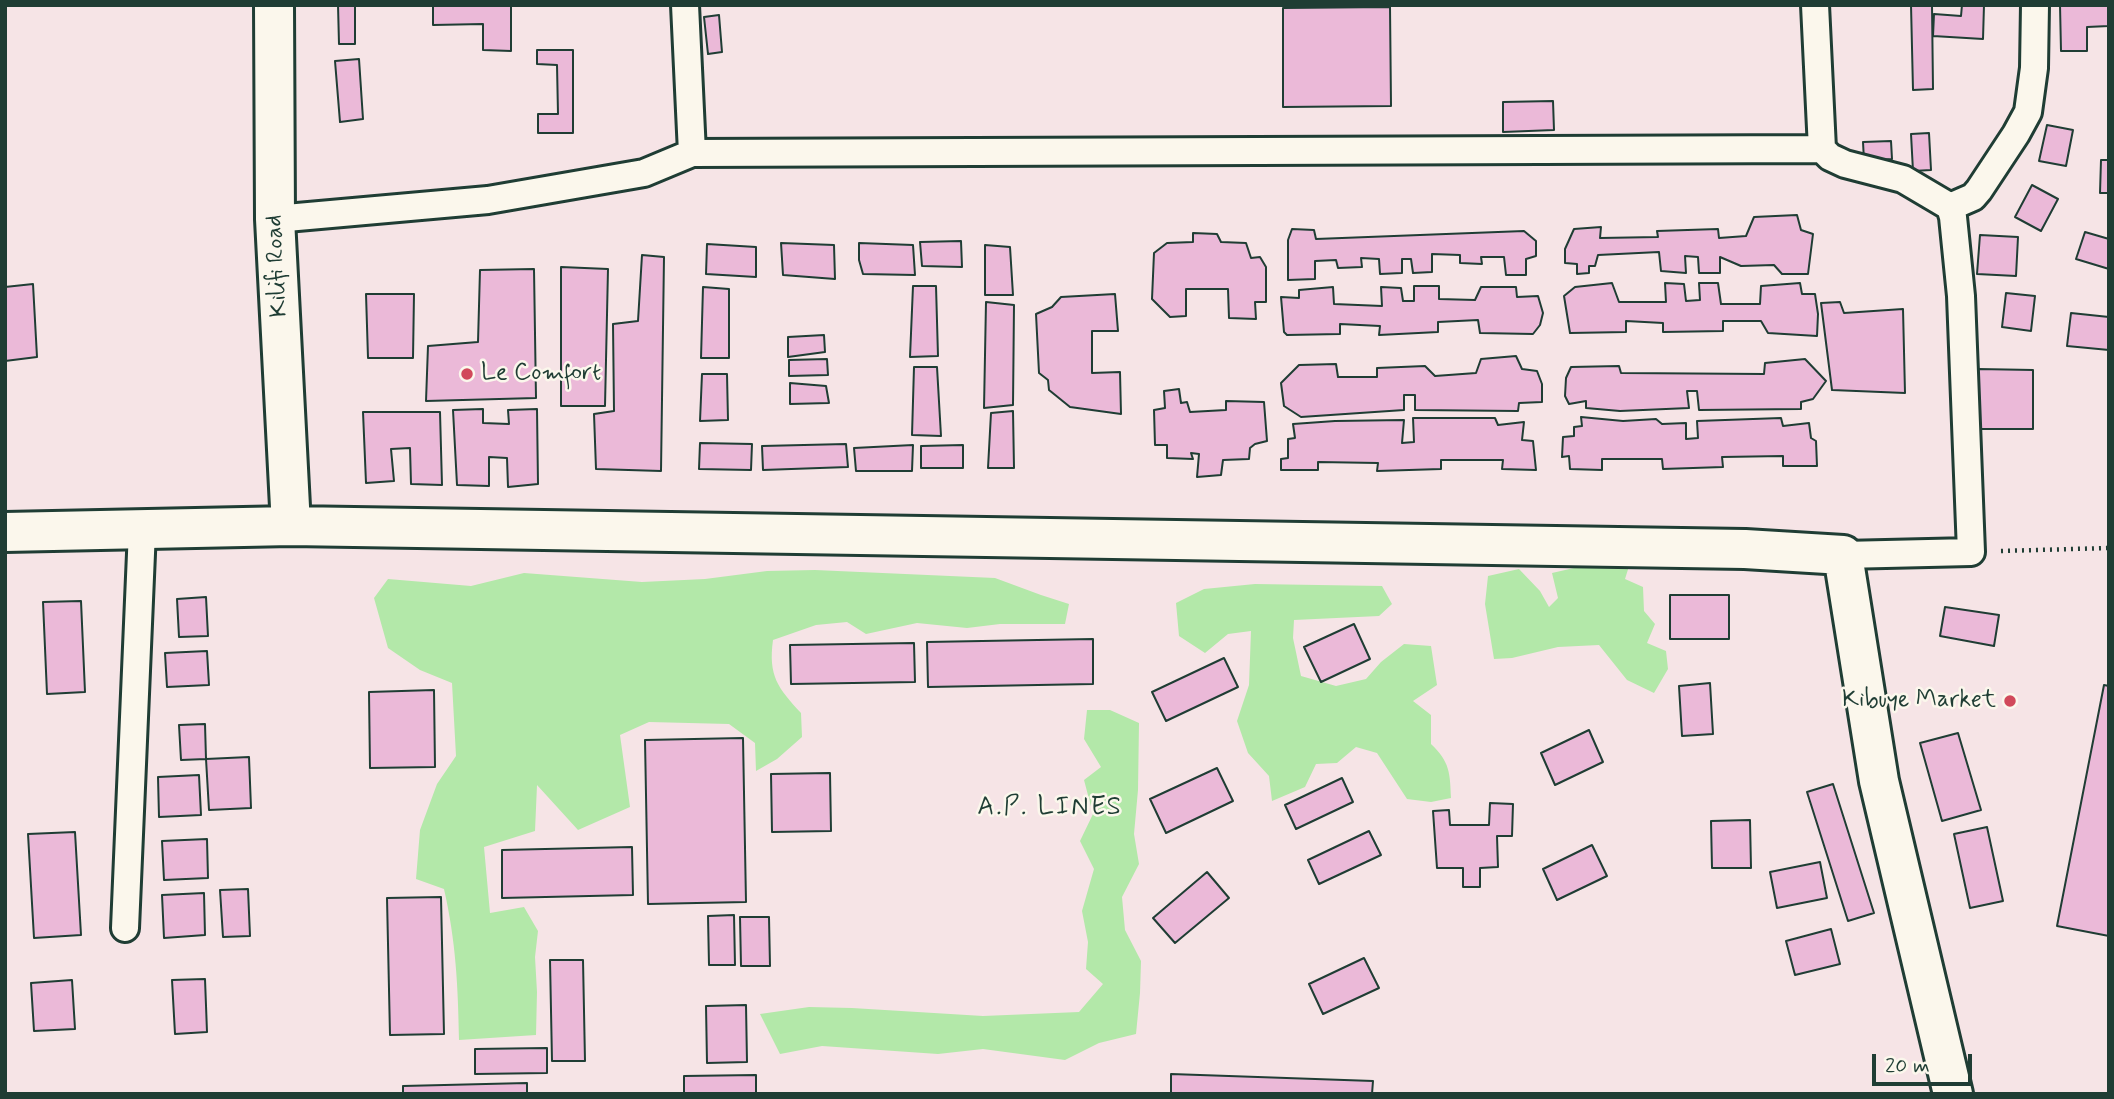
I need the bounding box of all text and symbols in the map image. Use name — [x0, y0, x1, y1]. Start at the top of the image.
street label: Kilifi Road — [261, 214, 295, 318]
place label: Le Comfort — [481, 360, 601, 388]
marker: Le Comfort — [459, 366, 475, 382]
place label: Kibuye Market — [1842, 687, 1996, 715]
marker: Kibuye Market — [2002, 693, 2018, 709]
district label: A.P. LINES — [976, 793, 1124, 825]
scale bar — [1876, 1040, 1976, 1084]
text: 20 m — [1885, 1052, 1930, 1080]

